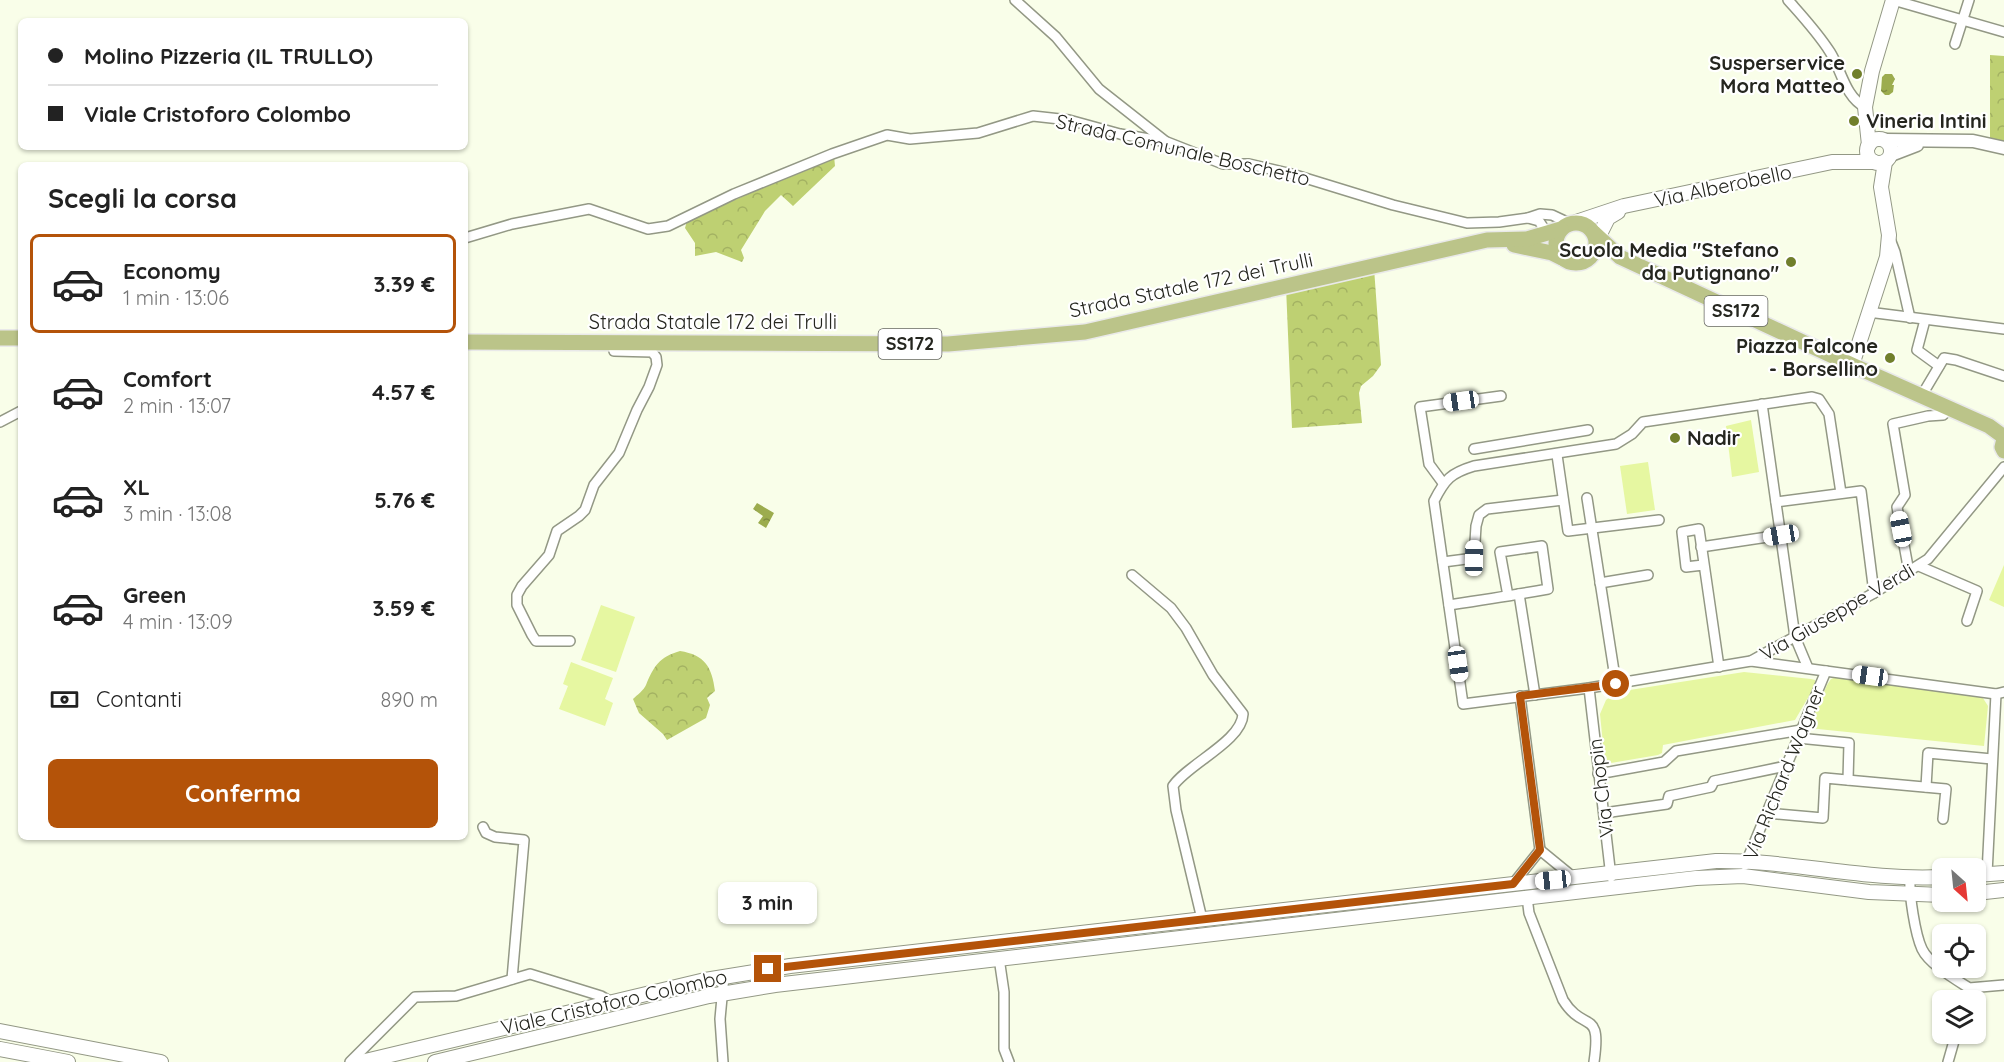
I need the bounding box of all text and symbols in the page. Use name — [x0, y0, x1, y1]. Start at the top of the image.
text: Molino Pizzeria (IL TRULLO) — [84, 42, 373, 70]
place label: Susperservice Mora Matteo — [1709, 50, 1845, 98]
marker: Susperservice Mora Matteo — [1850, 67, 1864, 81]
text: Viale Cristoforo Colombo — [84, 100, 351, 128]
street label: Strada Comunale Boschetto — [1054, 108, 1313, 191]
place label: Vineria Intini — [1866, 108, 1987, 133]
marker: Vineria Intini — [1847, 114, 1861, 128]
street label: Via Alberobello — [1652, 159, 1794, 212]
text: Scegli la corsa — [48, 181, 237, 215]
place label: Scuola Media "Stefano da Putignano" — [1559, 237, 1779, 285]
street label: Strada Statale 172 dei Trulli — [1067, 246, 1315, 323]
marker: Scuola Media "Stefano da Putignano" — [1784, 255, 1798, 269]
icon: car — [51, 257, 105, 311]
text: Economy — [123, 257, 221, 285]
text: 3.39 € — [373, 270, 435, 298]
text: 1 min · 13:06 — [123, 285, 229, 310]
road number: SS172 — [1704, 296, 1768, 326]
street label: Strada Statale 172 dei Trulli — [589, 309, 837, 334]
road number: SS172 — [878, 329, 942, 359]
place label: Piazza Falcone - Borsellino — [1736, 333, 1878, 381]
marker: Piazza Falcone - Borsellino — [1883, 351, 1897, 365]
icon: car — [51, 365, 105, 419]
text: Comfort — [123, 365, 212, 393]
text: 4.57 € — [372, 378, 435, 406]
car — [1442, 390, 1480, 412]
text: 2 min · 13:07 — [123, 393, 231, 418]
place label: Nadir — [1687, 425, 1741, 450]
marker: Nadir — [1668, 431, 1682, 445]
icon: car — [51, 473, 105, 527]
text: XL — [123, 473, 150, 501]
text: 5.76 € — [374, 486, 435, 514]
text: 3 min · 13:08 — [123, 501, 232, 526]
car — [1889, 510, 1913, 548]
car — [1762, 523, 1800, 547]
car — [1465, 540, 1483, 576]
street label: Via Giuseppe Verdi — [1755, 557, 1918, 666]
icon: car — [51, 581, 105, 635]
text: Green — [123, 581, 186, 609]
text: 3.59 € — [373, 594, 435, 622]
text: 4 min · 13:09 — [123, 609, 233, 634]
car — [1447, 645, 1469, 683]
car — [1851, 665, 1889, 687]
route start — [1602, 670, 1629, 697]
street label: Via Richard Wagner — [1737, 682, 1830, 864]
icon: cash — [48, 683, 81, 716]
text: Contanti — [96, 685, 182, 713]
text: 890 m — [380, 687, 438, 712]
street label: Via Chopin — [1582, 737, 1619, 839]
button: Conferma — [48, 759, 438, 828]
north arrow — [1932, 858, 1986, 912]
map controls — [1932, 858, 1986, 1044]
car — [1534, 869, 1572, 891]
callout: 3 min — [718, 882, 818, 924]
text: 3 min — [742, 890, 793, 915]
button: locate — [1932, 924, 1986, 978]
route end — [754, 955, 781, 982]
street label: Viale Cristoforo Colombo — [498, 963, 729, 1040]
button: layers — [1932, 990, 1986, 1044]

